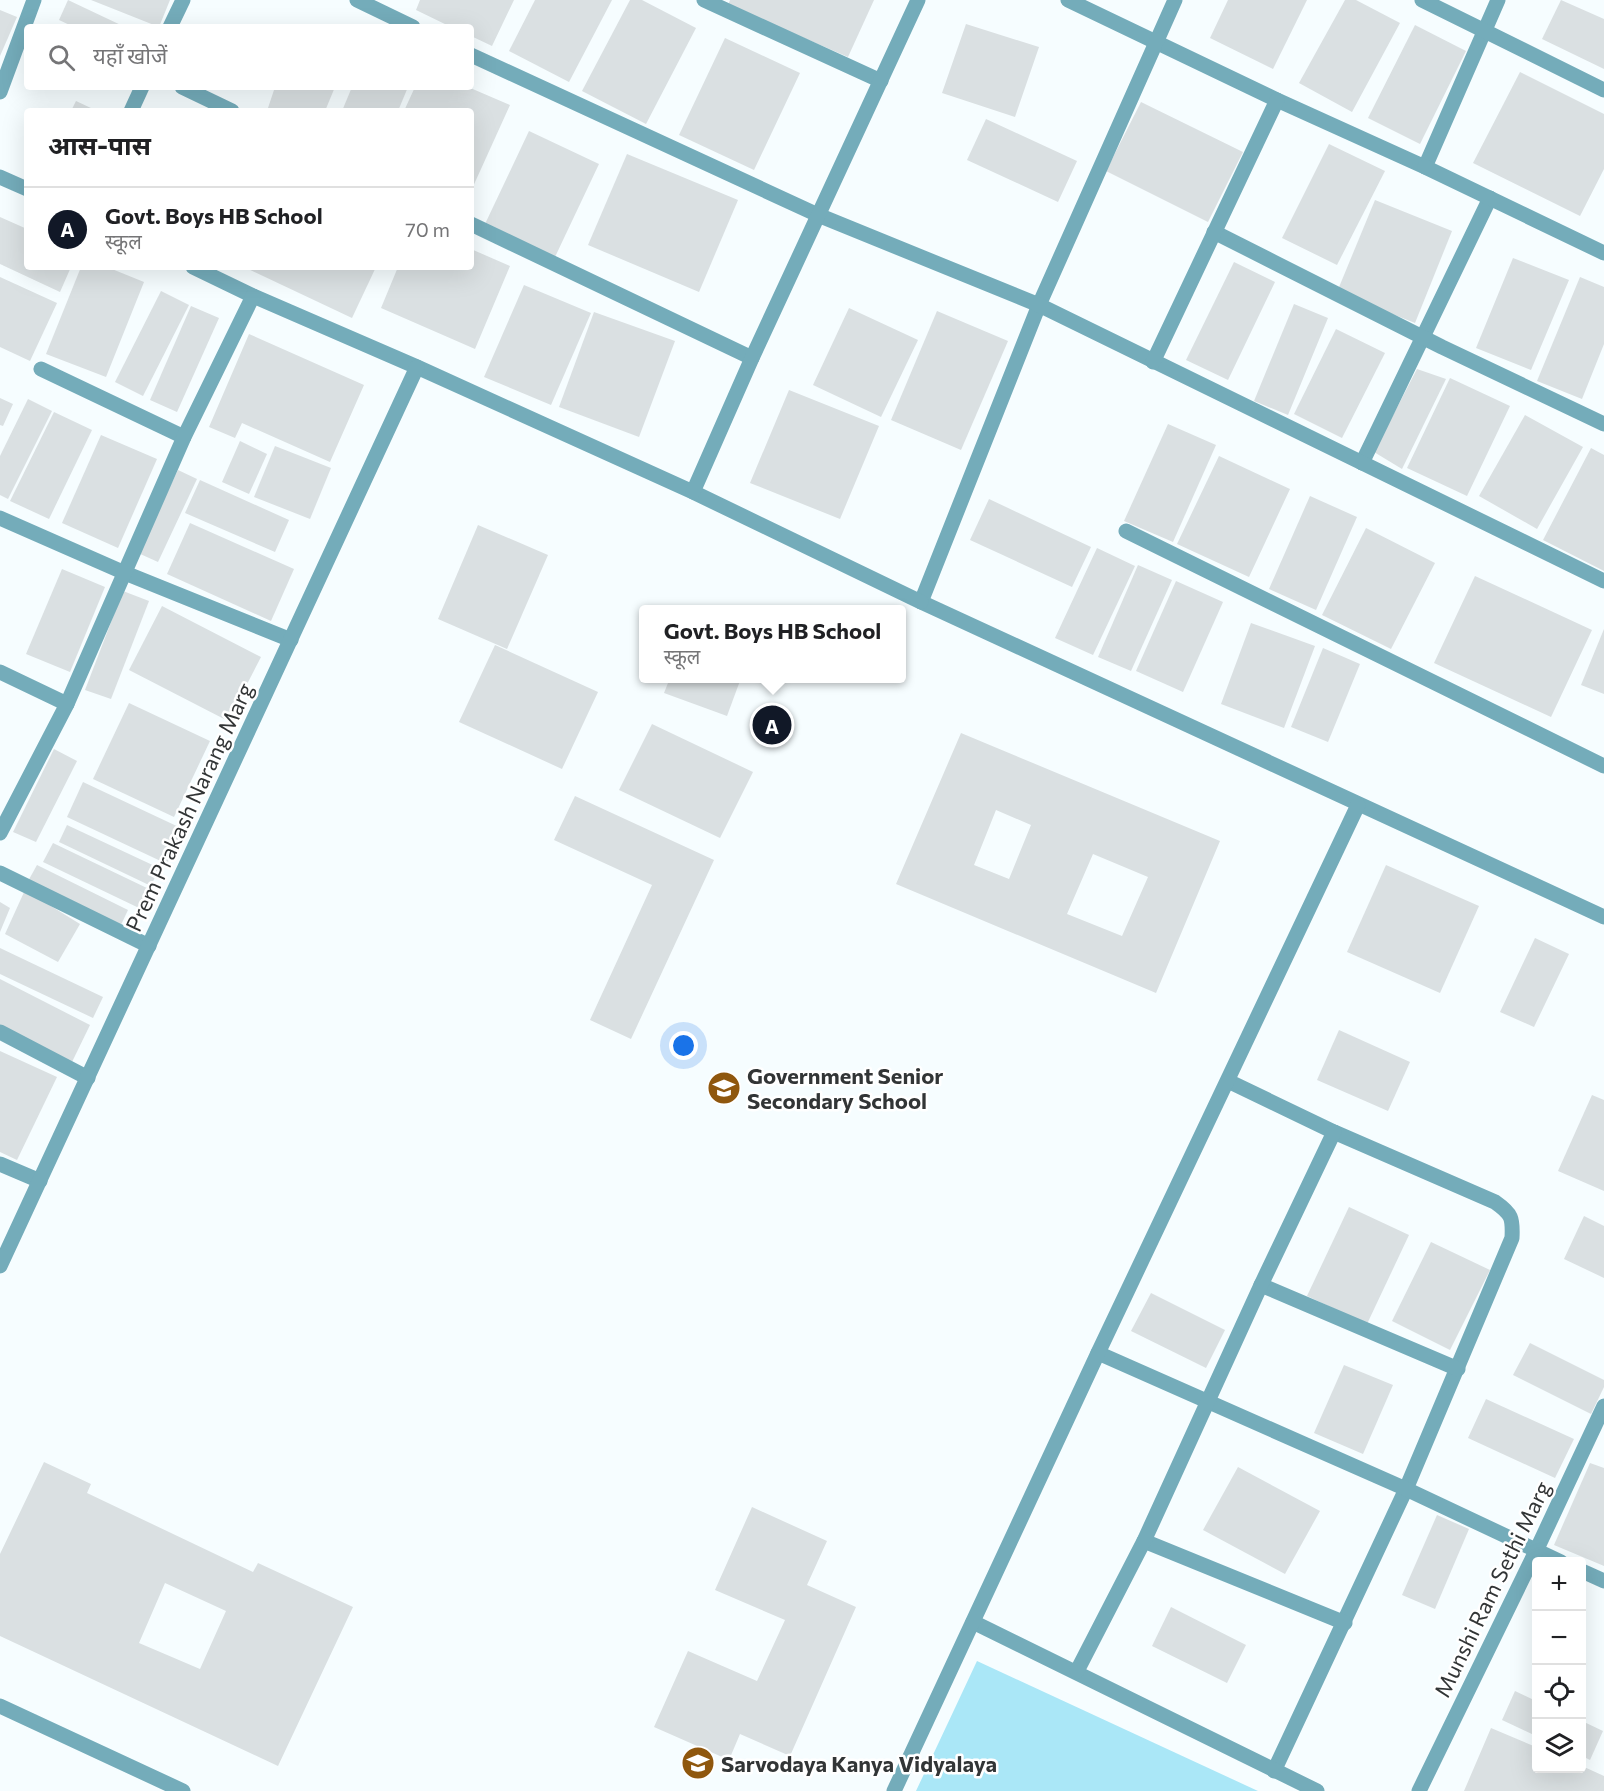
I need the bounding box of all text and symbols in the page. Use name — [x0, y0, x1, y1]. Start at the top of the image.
search box — [24, 24, 474, 90]
icon: search — [45, 41, 78, 74]
text: यहाँ खोजें — [93, 42, 167, 69]
text: आस-पास — [48, 129, 151, 160]
text: Govt. Boys HB School — [105, 202, 323, 229]
text: A — [60, 217, 75, 241]
text: 70 m — [405, 217, 450, 241]
text: स्कूल — [105, 229, 142, 253]
popup — [639, 605, 906, 683]
text: Govt. Boys HB School — [664, 617, 881, 644]
text: स्कूल — [664, 644, 700, 668]
street label: Prem Prakash Narang Marg — [119, 678, 259, 936]
pin: A — [752, 702, 792, 748]
your location — [669, 1031, 698, 1060]
place label: Government Senior Secondary School — [747, 1062, 943, 1114]
school or university icon: Government Senior Secondary School — [706, 1070, 742, 1106]
street label: Munshi Ram Sethi Marg — [1428, 1477, 1556, 1701]
map controls — [1532, 1557, 1586, 1773]
button: + — [1532, 1557, 1586, 1611]
button: − — [1532, 1611, 1586, 1665]
button: locate — [1532, 1665, 1586, 1719]
button: layers — [1532, 1719, 1586, 1773]
school or university icon: Sarvodaya Kanya Vidyalaya — [680, 1745, 716, 1781]
place label: Sarvodaya Kanya Vidyalaya — [721, 1750, 997, 1777]

